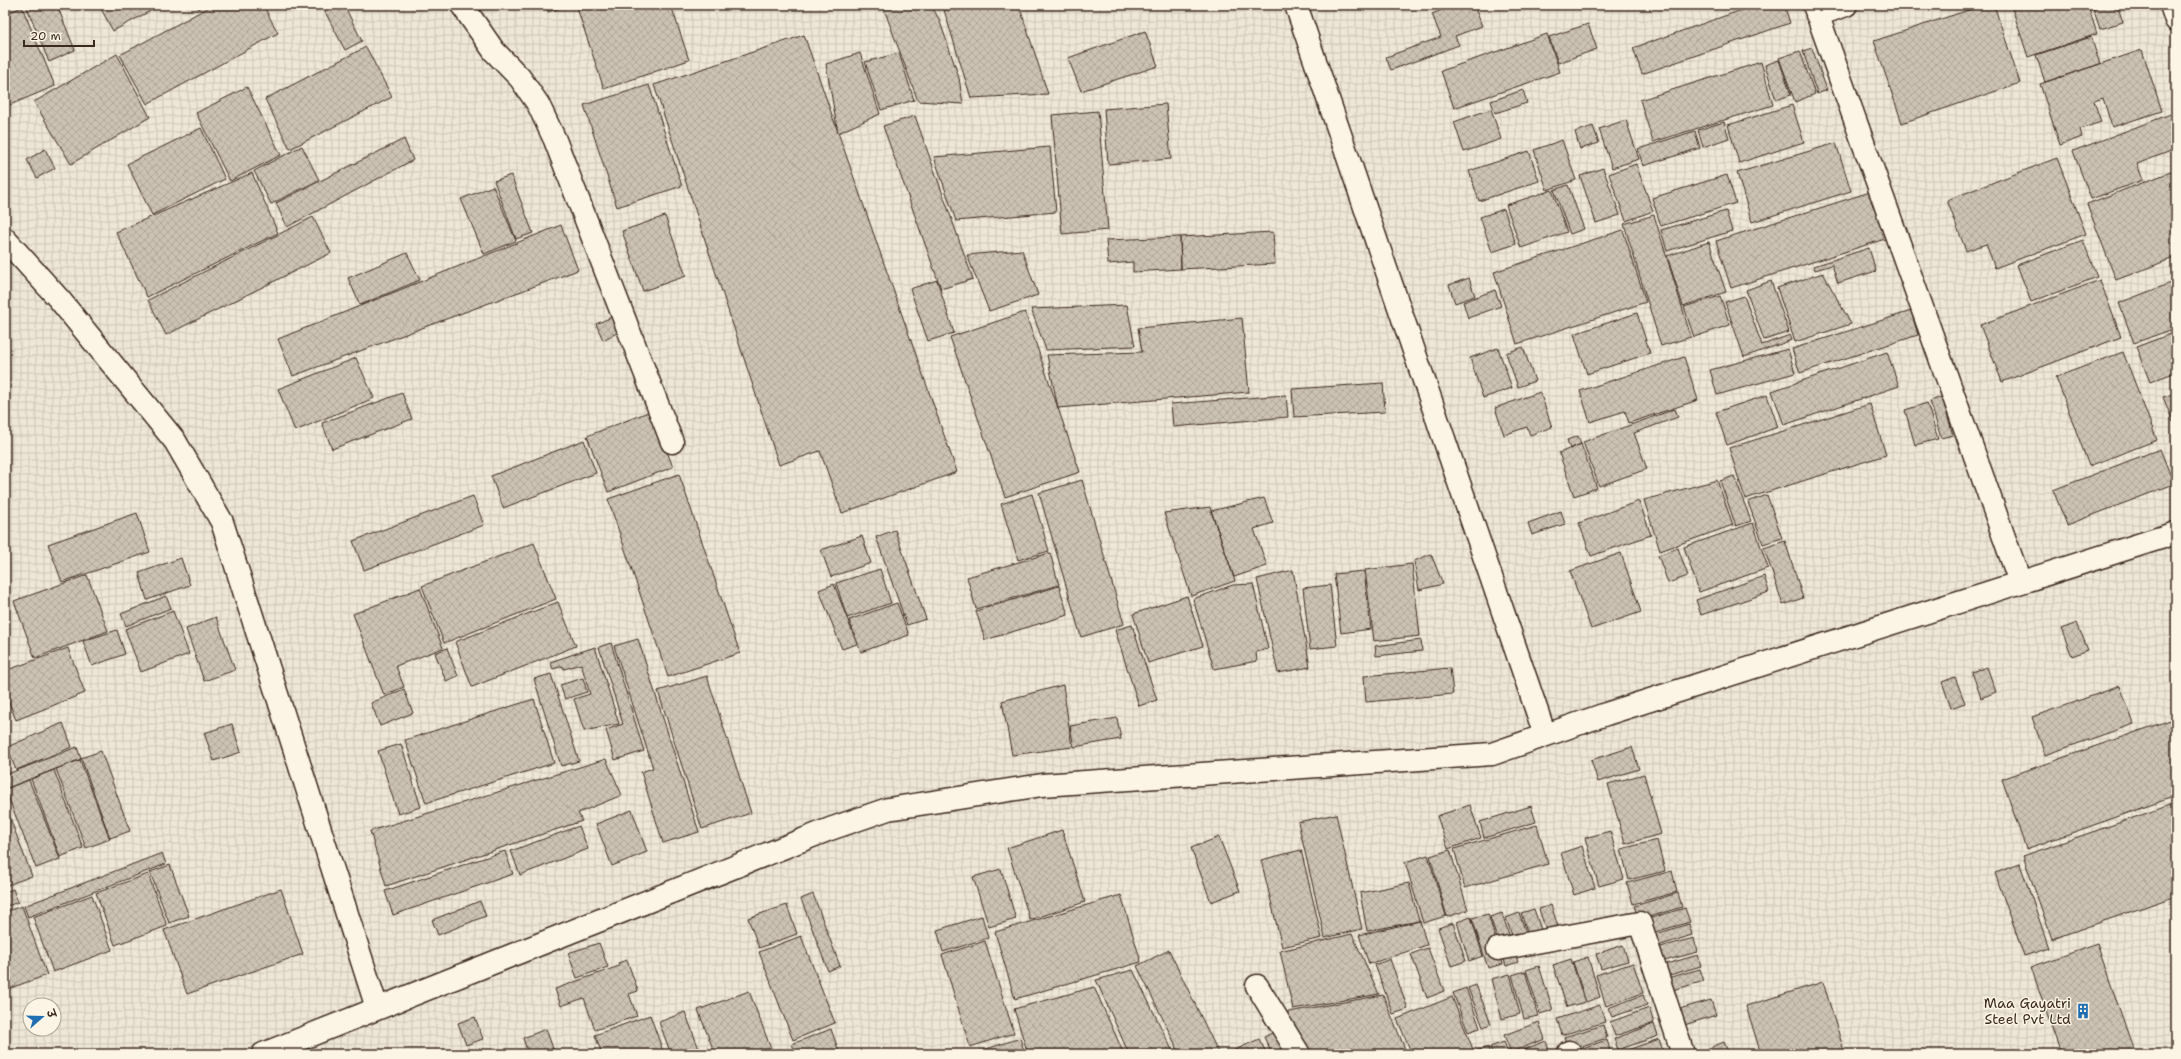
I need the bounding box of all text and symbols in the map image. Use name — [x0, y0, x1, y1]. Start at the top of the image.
scale bar — [24, 22, 94, 48]
text: 20 m — [30, 28, 61, 44]
place label: Maa Gayatri Steel Pvt Ltd — [1984, 994, 2071, 1028]
north arrow — [22, 997, 62, 1037]
building icon: Maa Gayatri Steel Pvt Ltd — [2074, 1002, 2092, 1020]
text: उ — [42, 1007, 60, 1021]

